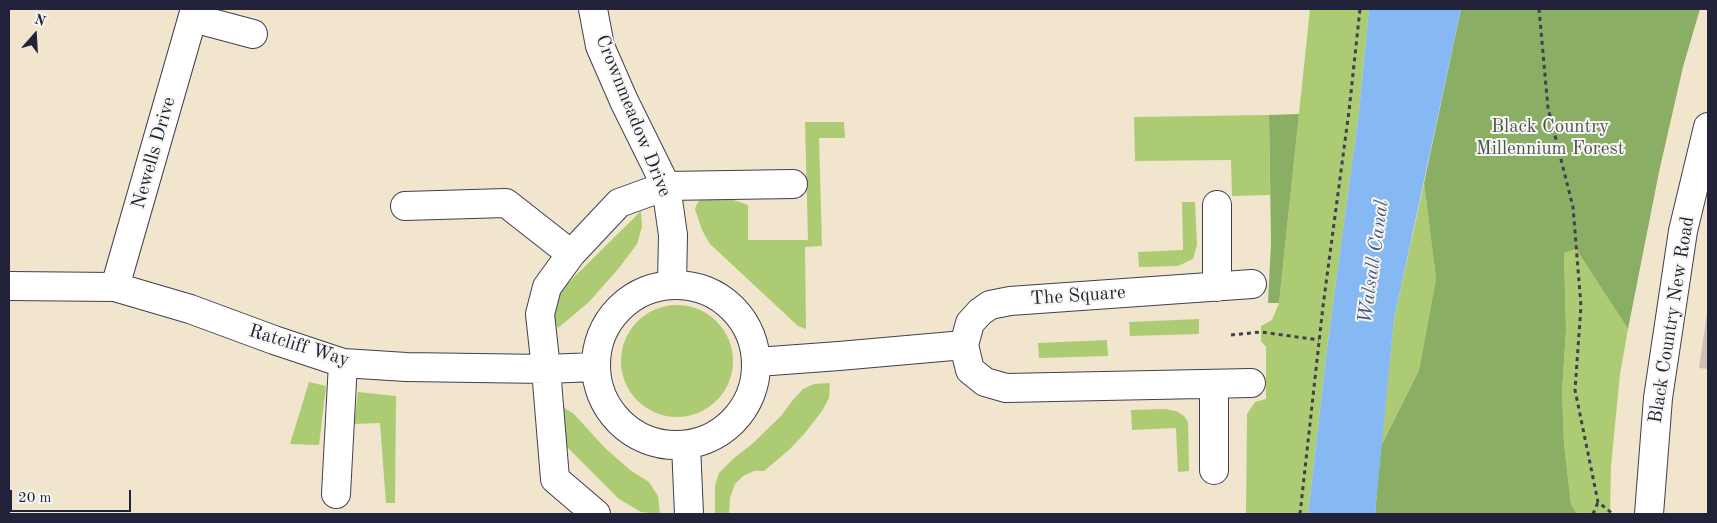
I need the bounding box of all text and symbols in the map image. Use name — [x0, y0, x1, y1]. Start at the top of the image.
north arrow — [10, 10, 60, 60]
text: N — [33, 12, 47, 29]
street label: Crownmeadow Drive — [590, 32, 676, 200]
street label: Newells Drive — [127, 94, 181, 212]
park label: Black Country Millennium Forest — [1476, 116, 1624, 160]
water label: Walsall Canal — [1353, 198, 1395, 326]
street label: Black Country New Road — [1644, 215, 1700, 425]
street label: The Square — [1030, 281, 1126, 311]
street label: Ratcliff Way — [246, 320, 352, 372]
scale bar — [12, 480, 134, 512]
text: 20 m — [18, 491, 52, 506]

